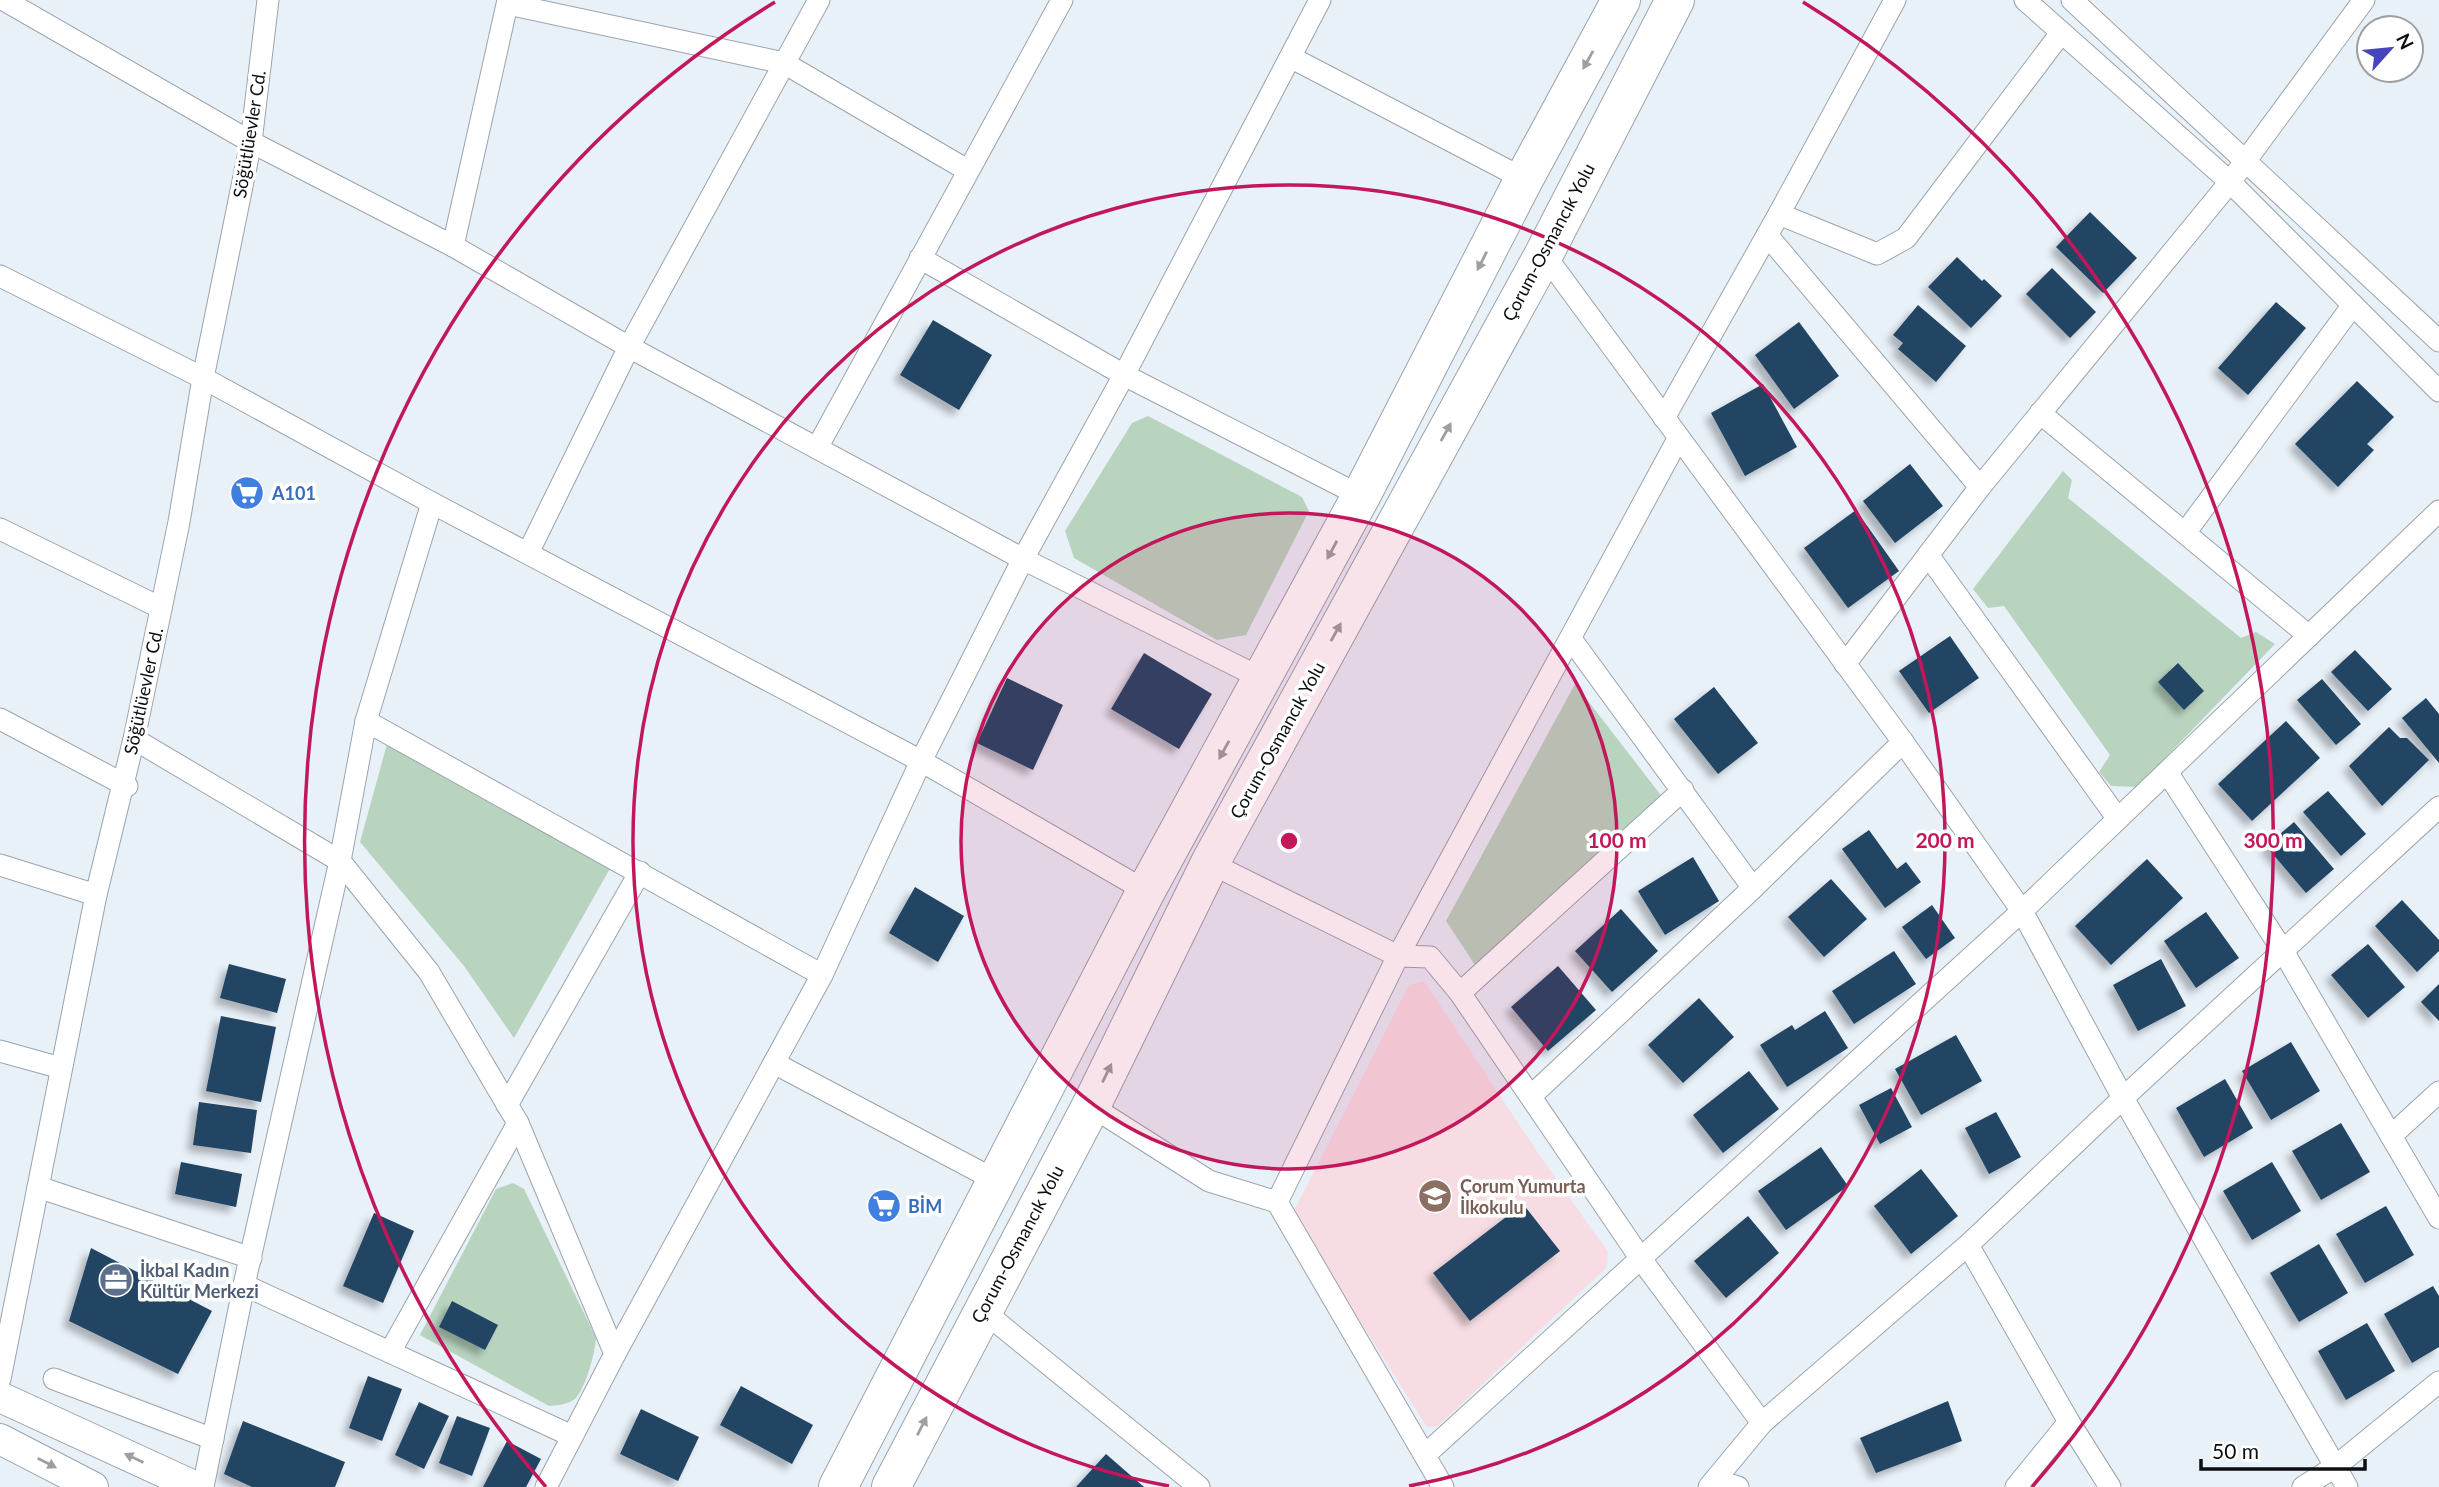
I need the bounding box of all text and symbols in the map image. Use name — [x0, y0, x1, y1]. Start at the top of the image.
north arrow — [2355, 14, 2425, 84]
text: N — [2392, 29, 2419, 53]
one-way arrow — [1583, 50, 1594, 70]
street label: Söğütlüevler Cd. — [228, 68, 270, 200]
street label: Çorum-Osmancık Yolu — [1497, 159, 1599, 325]
one-way arrow — [1476, 251, 1487, 271]
one-way arrow — [1440, 423, 1452, 442]
supermarket icon: A101 — [228, 474, 266, 512]
place label: A101 — [271, 482, 316, 504]
one-way arrow — [1326, 540, 1338, 560]
one-way arrow — [1331, 622, 1342, 642]
street label: Söğütlüevler Cd. — [119, 625, 167, 757]
street label: Çorum-Osmancık Yolu — [1225, 658, 1329, 822]
one-way arrow — [1218, 740, 1230, 760]
text: 100 m — [1587, 827, 1647, 852]
text: 200 m — [1915, 827, 1975, 852]
text: 300 m — [2243, 827, 2303, 852]
centre of rings — [1277, 829, 1301, 853]
one-way arrow — [1101, 1063, 1113, 1083]
street label: Çorum-Osmancık Yolu — [966, 1161, 1068, 1327]
place label: Çorum Yumurta İlkokulu — [1460, 1175, 1586, 1218]
school or university icon: Çorum Yumurta İlkokulu — [1416, 1177, 1454, 1215]
supermarket icon: BİM — [865, 1187, 903, 1225]
place label: BİM — [908, 1195, 942, 1217]
place label: İkbal Kadın Kültür Merkezi — [140, 1259, 259, 1302]
office icon: İkbal Kadın Kültür Merkezi — [97, 1261, 135, 1299]
one-way arrow — [916, 1416, 928, 1436]
scale bar — [2201, 1428, 2366, 1472]
text: 50 m — [2212, 1438, 2259, 1463]
one-way arrow — [123, 1453, 144, 1464]
one-way arrow — [37, 1458, 57, 1469]

